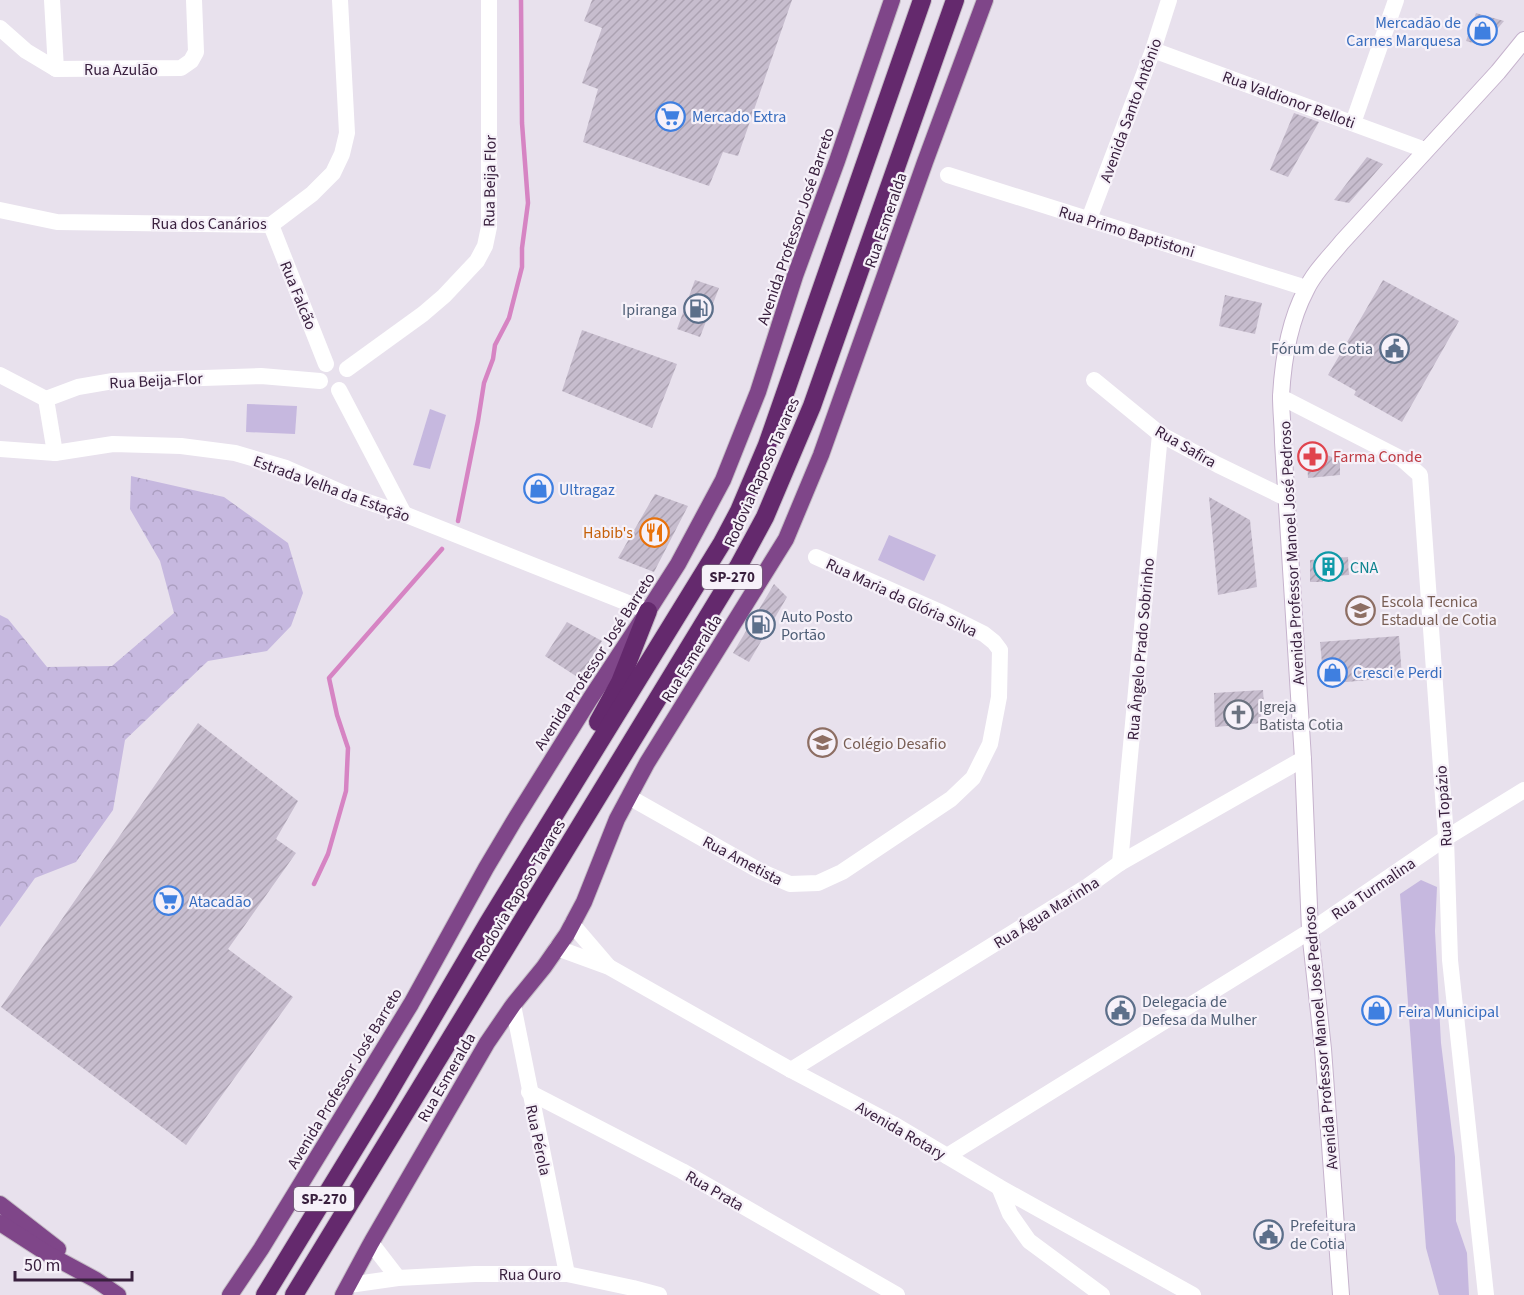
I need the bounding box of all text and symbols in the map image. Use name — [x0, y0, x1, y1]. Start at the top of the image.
place label: Mercadão de Carnes Marquesa — [1346, 12, 1461, 52]
shop icon: Mercadão de Carnes Marquesa — [1466, 15, 1498, 47]
street label: Avenida Santo Antônio — [1095, 35, 1167, 185]
street label: Rua Azulão — [84, 59, 158, 81]
street label: Rua Valdionor Belloti — [1219, 66, 1358, 134]
supermarket icon: Mercado Extra — [655, 100, 687, 132]
place label: Mercado Extra — [692, 106, 786, 128]
street label: Avenida Professor José Barreto — [752, 125, 840, 328]
street label: Rua Beija Flor — [478, 134, 502, 227]
street label: Rua Esmeralda — [859, 170, 913, 271]
street label: Rua Primo Baptistoni — [1056, 201, 1197, 263]
street label: Rua dos Canários — [151, 213, 267, 235]
street label: Rua Falcão — [274, 258, 322, 333]
fuel station icon: Ipiranga — [682, 293, 714, 325]
place label: Ipiranga — [622, 299, 677, 321]
public building icon: Fórum de Cotia — [1378, 332, 1410, 364]
place label: Fórum de Cotia — [1271, 338, 1373, 360]
street label: Rua Beija-Flor — [109, 368, 204, 394]
street label: Rodovia Raposo Tavares — [719, 394, 805, 551]
street label: Rua Safira — [1151, 420, 1220, 473]
street label: Avenida Professor Manoel José Pedroso — [1274, 420, 1310, 686]
pharmacy icon: Farma Conde — [1296, 440, 1328, 472]
place label: Farma Conde — [1333, 446, 1422, 468]
street label: Estrada Velha da Estação — [250, 450, 413, 528]
shop icon: Ultragaz — [522, 473, 554, 505]
place label: Ultragaz — [559, 479, 615, 501]
restaurant icon: Habib's — [638, 516, 670, 548]
place label: Habib's — [583, 522, 633, 544]
building icon: CNA — [1313, 551, 1345, 583]
street label: Rua Maria da Glória Silva — [822, 553, 981, 643]
street label: Rua Ângelo Prado Sobrinho — [1122, 557, 1160, 741]
place label: CNA — [1350, 557, 1378, 579]
road number: SP-270 — [702, 565, 762, 589]
street label: Avenida Professor José Barreto — [529, 569, 661, 754]
place label: Escola Tecnica Estadual de Cotia — [1381, 591, 1497, 631]
school or university icon: Escola Tecnica Estadual de Cotia — [1344, 594, 1376, 626]
place label: Auto Posto Portão — [781, 606, 853, 646]
fuel station icon: Auto Posto Portão — [744, 609, 776, 641]
street label: Rua Esmeralda — [656, 610, 728, 707]
shop icon: Cresci e Perdi — [1316, 656, 1348, 688]
place label: Cresci e Perdi — [1353, 662, 1443, 684]
place label: Igreja Batista Cotia — [1259, 696, 1343, 736]
church icon: Igreja Batista Cotia — [1222, 699, 1254, 731]
school or university icon: Colégio Desafio — [806, 727, 838, 759]
place label: Colégio Desafio — [843, 733, 946, 755]
street label: Rua Topázio — [1430, 765, 1458, 847]
street label: Rodovia Raposo Tavares — [469, 815, 571, 965]
street label: Rua Ametista — [699, 831, 786, 891]
street label: Rua Turmalina — [1327, 852, 1420, 925]
street label: Rua Água Marinha — [990, 872, 1103, 954]
supermarket icon: Atacadão — [152, 885, 184, 917]
place label: Atacadão — [189, 891, 251, 913]
street label: Avenida Professor Manoel José Pedroso — [1299, 905, 1343, 1171]
street label: Avenida Professor José Barreto — [282, 984, 408, 1173]
place label: Delegacia de Defesa da Mulher — [1142, 991, 1257, 1031]
public building icon: Delegacia de Defesa da Mulher — [1105, 994, 1137, 1026]
shop icon: Feira Municipal — [1361, 995, 1393, 1027]
place label: Feira Municipal — [1398, 1001, 1499, 1023]
street label: Rua Esmeralda — [412, 1029, 481, 1126]
street label: Avenida Rotary — [851, 1096, 950, 1166]
street label: Rua Pérola — [520, 1103, 556, 1178]
street label: Rua Prata — [681, 1165, 748, 1216]
road number: SP-270 — [294, 1187, 354, 1211]
place label: Prefeitura de Cotia — [1290, 1215, 1356, 1255]
public building icon: Prefeitura de Cotia — [1253, 1218, 1285, 1250]
scale bar — [15, 1244, 132, 1282]
text: 50 m — [24, 1253, 60, 1278]
street label: Rua Ouro — [499, 1264, 561, 1286]

